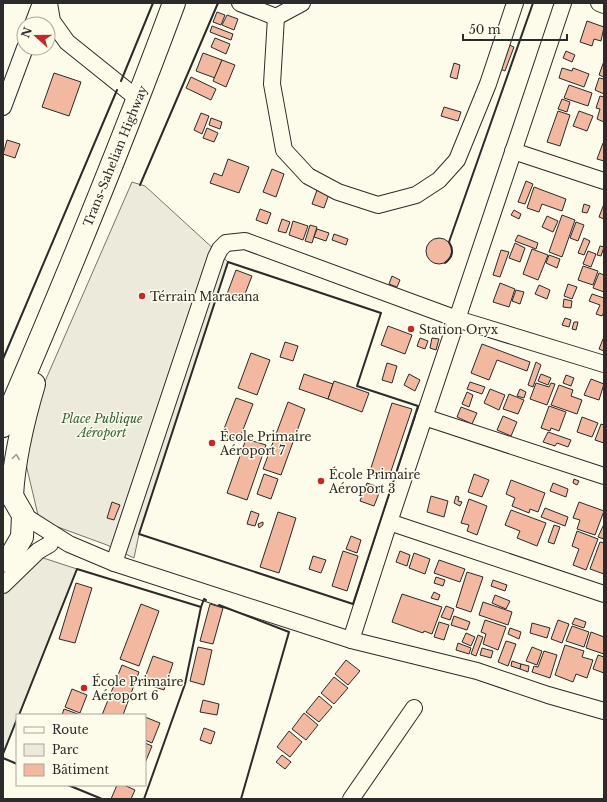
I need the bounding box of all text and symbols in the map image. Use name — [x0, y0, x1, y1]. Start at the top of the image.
north arrow — [16, 16, 56, 56]
scale bar — [463, 16, 567, 42]
text: 50 m — [469, 22, 501, 37]
text: N — [18, 24, 35, 40]
street label: Trans-Sahelian Highway — [80, 83, 150, 229]
place label: Térrain Maracana — [150, 289, 260, 304]
marker: Térrain Maracana — [137, 291, 147, 301]
place label: Station Oryx — [419, 322, 499, 337]
marker: Station Oryx — [406, 324, 416, 334]
park label: Place Publique Aéroport — [60, 411, 143, 440]
place label: École Primaire Aéroport 7 — [219, 428, 311, 458]
marker: École Primaire Aéroport 7 — [207, 438, 217, 448]
one-way arrow — [11, 454, 20, 460]
place label: École Primaire Aéroport 3 — [328, 466, 420, 496]
marker: École Primaire Aéroport 3 — [316, 476, 326, 486]
place label: École Primaire Aéroport 6 — [91, 673, 183, 703]
marker: École Primaire Aéroport 6 — [79, 683, 89, 693]
legend — [16, 714, 146, 786]
text: Route — [52, 722, 89, 737]
text: Parc — [52, 742, 79, 757]
text: Bâtiment — [52, 762, 110, 777]

